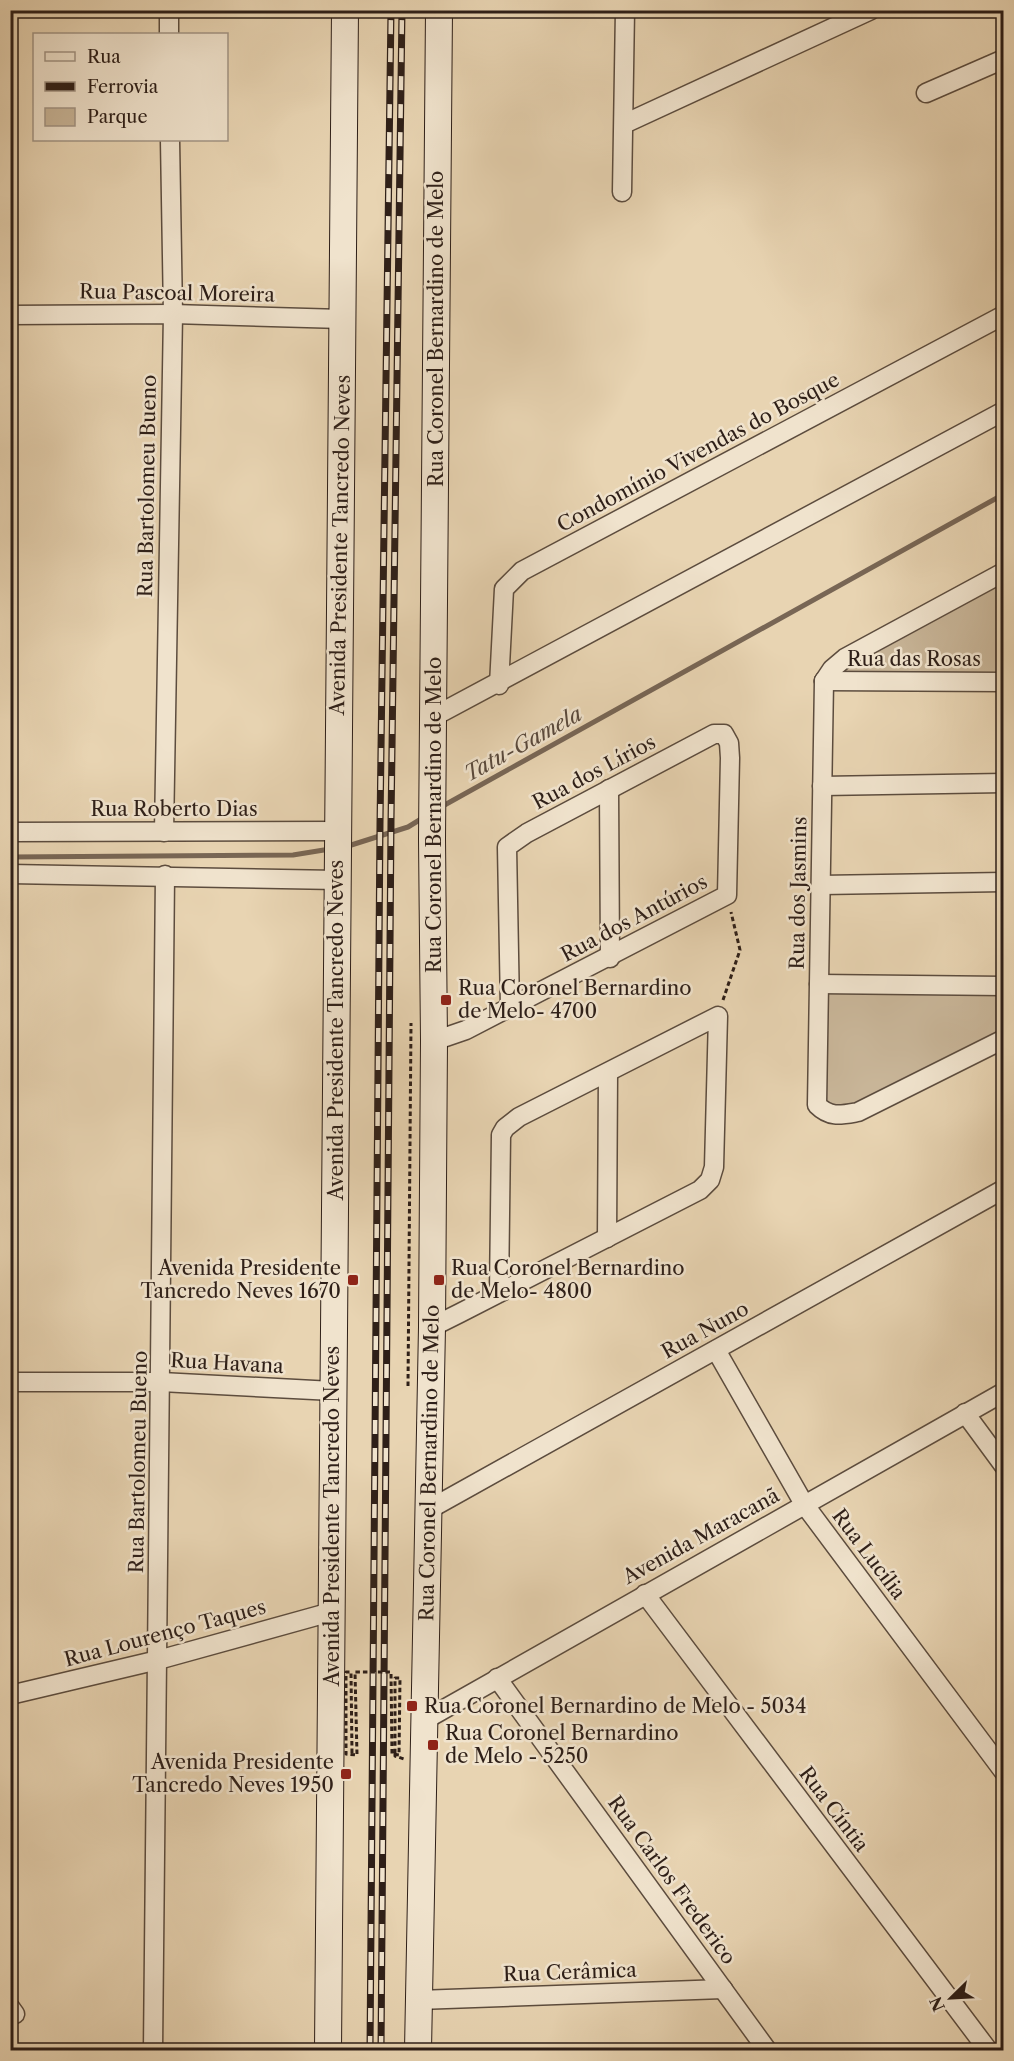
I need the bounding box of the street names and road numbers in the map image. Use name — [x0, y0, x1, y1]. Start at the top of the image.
street label: Rua Coronel Bernardino de Melo — [424, 171, 448, 487]
street label: Rua Pascoal Moreira — [79, 279, 275, 307]
street label: Condomínio Vivendas do Bosque — [553, 367, 843, 537]
street label: Rua Bartolomeu Bueno — [133, 374, 161, 598]
street label: Avenida Presidente Tancredo Neves — [325, 374, 355, 717]
street label: Rua das Rosas — [847, 647, 981, 671]
street label: Rua Coronel Bernardino de Melo — [422, 657, 446, 973]
street label: Rua dos Lírios — [528, 730, 660, 814]
street label: Rua Roberto Dias — [90, 797, 258, 821]
street label: Rua dos Jasmins — [785, 816, 811, 970]
street label: Avenida Presidente Tancredo Neves — [324, 860, 348, 1201]
street label: Rua dos Antúrios — [557, 869, 711, 967]
street label: Rua Nuno — [657, 1296, 753, 1364]
street label: Rua Coronel Bernardino de Melo — [414, 1304, 444, 1622]
street label: Avenida Presidente Tancredo Neves — [320, 1346, 344, 1687]
street label: Rua Havana — [170, 1348, 285, 1378]
street label: Rua Bartolomeu Bueno — [124, 1350, 152, 1574]
street label: Avenida Maracanã — [618, 1483, 784, 1589]
street label: Rua Lucília — [827, 1504, 911, 1604]
street label: Rua Lourenço Taques — [62, 1595, 268, 1671]
street label: Rua Cíntia — [794, 1762, 874, 1857]
street label: Rua Carlos Frederico — [603, 1791, 741, 1969]
street label: Rua Cerâmica — [503, 1958, 638, 1986]

